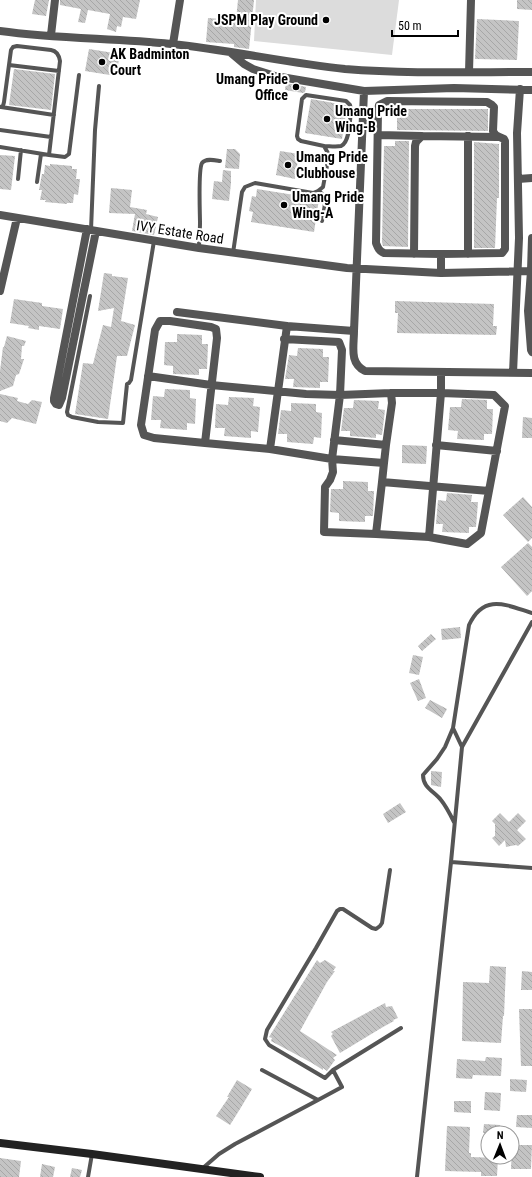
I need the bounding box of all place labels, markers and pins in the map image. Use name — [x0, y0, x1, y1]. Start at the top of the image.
place label: JSPM Play Ground — [214, 12, 318, 28]
marker: JSPM Play Ground — [321, 15, 331, 25]
place label: AK Badminton Court — [110, 46, 190, 78]
marker: AK Badminton Court — [97, 57, 107, 67]
place label: Umang Pride Office — [216, 71, 288, 103]
marker: Umang Pride Office — [291, 82, 301, 92]
place label: Umang Pride Wing-B — [335, 103, 407, 135]
marker: Umang Pride Wing-B — [322, 114, 332, 124]
place label: Umang Pride Clubhouse — [296, 149, 368, 181]
marker: Umang Pride Clubhouse — [283, 160, 293, 170]
place label: Umang Pride Wing-A — [292, 189, 364, 221]
marker: Umang Pride Wing-A — [279, 200, 289, 210]

